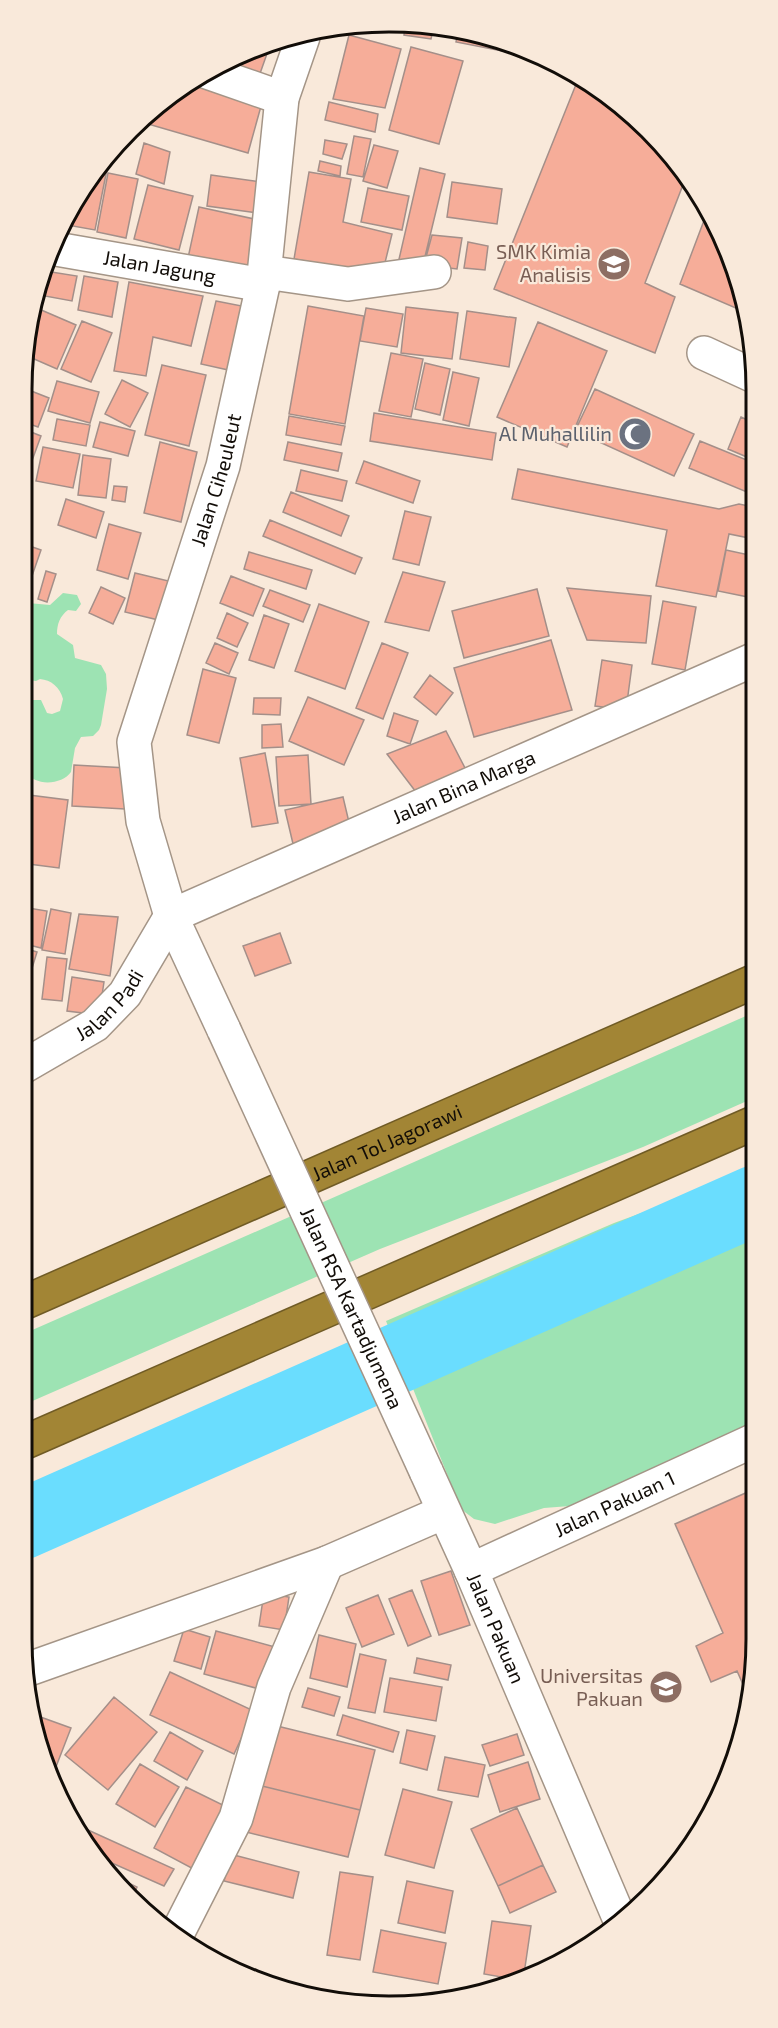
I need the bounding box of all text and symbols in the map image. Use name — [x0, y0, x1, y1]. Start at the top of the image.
place label: SMK Kimia Analisis — [496, 239, 591, 286]
street label: Jalan Jagung — [102, 244, 218, 288]
school or university icon: SMK Kimia Analisis — [596, 246, 632, 282]
street label: Jalan Ciheuleut — [185, 411, 245, 549]
mosque icon: Al Muhallilin — [617, 416, 653, 452]
place label: Al Muhallilin — [499, 421, 612, 445]
street label: Jalan Bina Marga — [388, 744, 539, 828]
street label: Jalan Padi — [71, 965, 148, 1045]
street label: Jalan Tol Jagorawi — [308, 1098, 465, 1185]
street label: Jalan RSA Kartadjumena — [296, 1203, 409, 1412]
street label: Jalan Pakuan 1 — [550, 1465, 678, 1541]
street label: Jalan Pakuan — [463, 1569, 531, 1687]
place label: Universitas Pakuan — [540, 1663, 643, 1710]
school or university icon: Universitas Pakuan — [648, 1669, 684, 1705]

